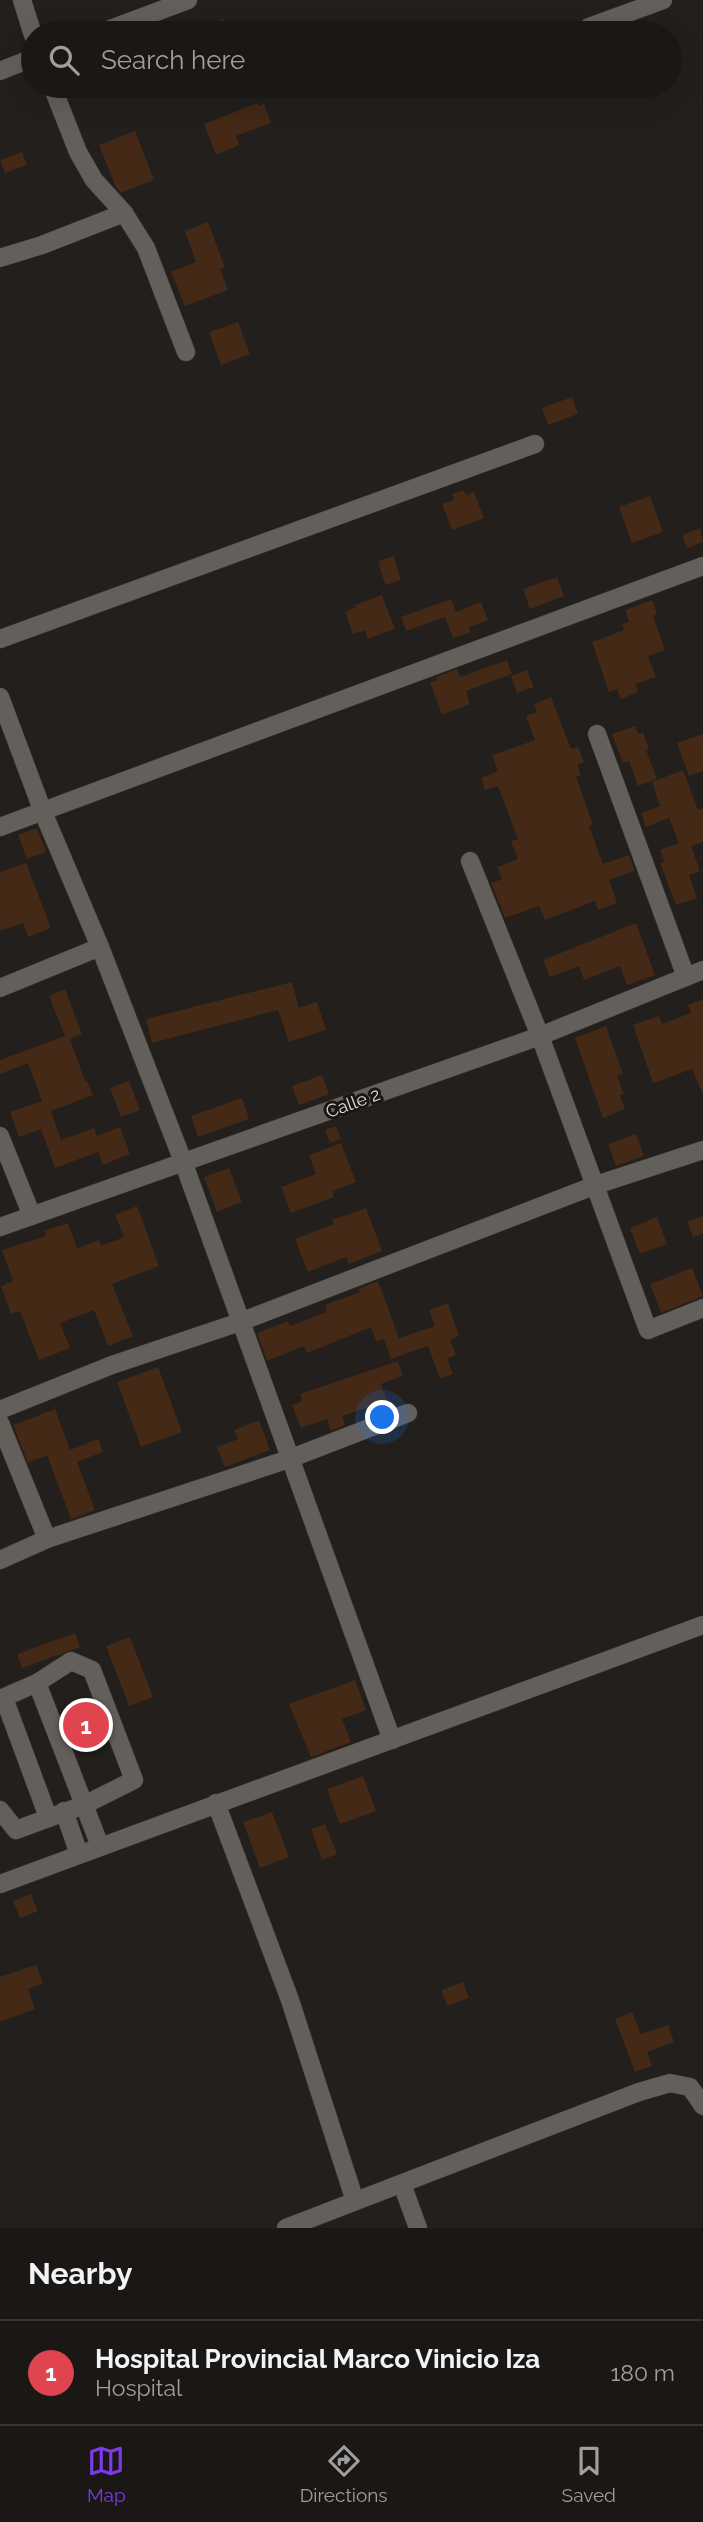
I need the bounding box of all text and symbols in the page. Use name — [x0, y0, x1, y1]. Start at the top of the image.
search box — [21, 21, 682, 98]
icon: search — [45, 41, 83, 79]
text: Search here — [101, 45, 245, 75]
street label: Calle 2 — [323, 1083, 383, 1122]
your location — [365, 1400, 399, 1434]
pin: 1 — [63, 1699, 109, 1751]
text: Nearby — [28, 2256, 132, 2291]
text: Hospital Provincial Marco Vinicio Iza — [95, 2344, 540, 2374]
text: 1 — [45, 2359, 57, 2386]
text: 180 m — [610, 2359, 675, 2386]
text: Hospital — [95, 2374, 182, 2401]
tab: Map — [87, 2442, 126, 2506]
tab: Directions — [300, 2442, 388, 2506]
tab: Saved — [562, 2442, 616, 2506]

